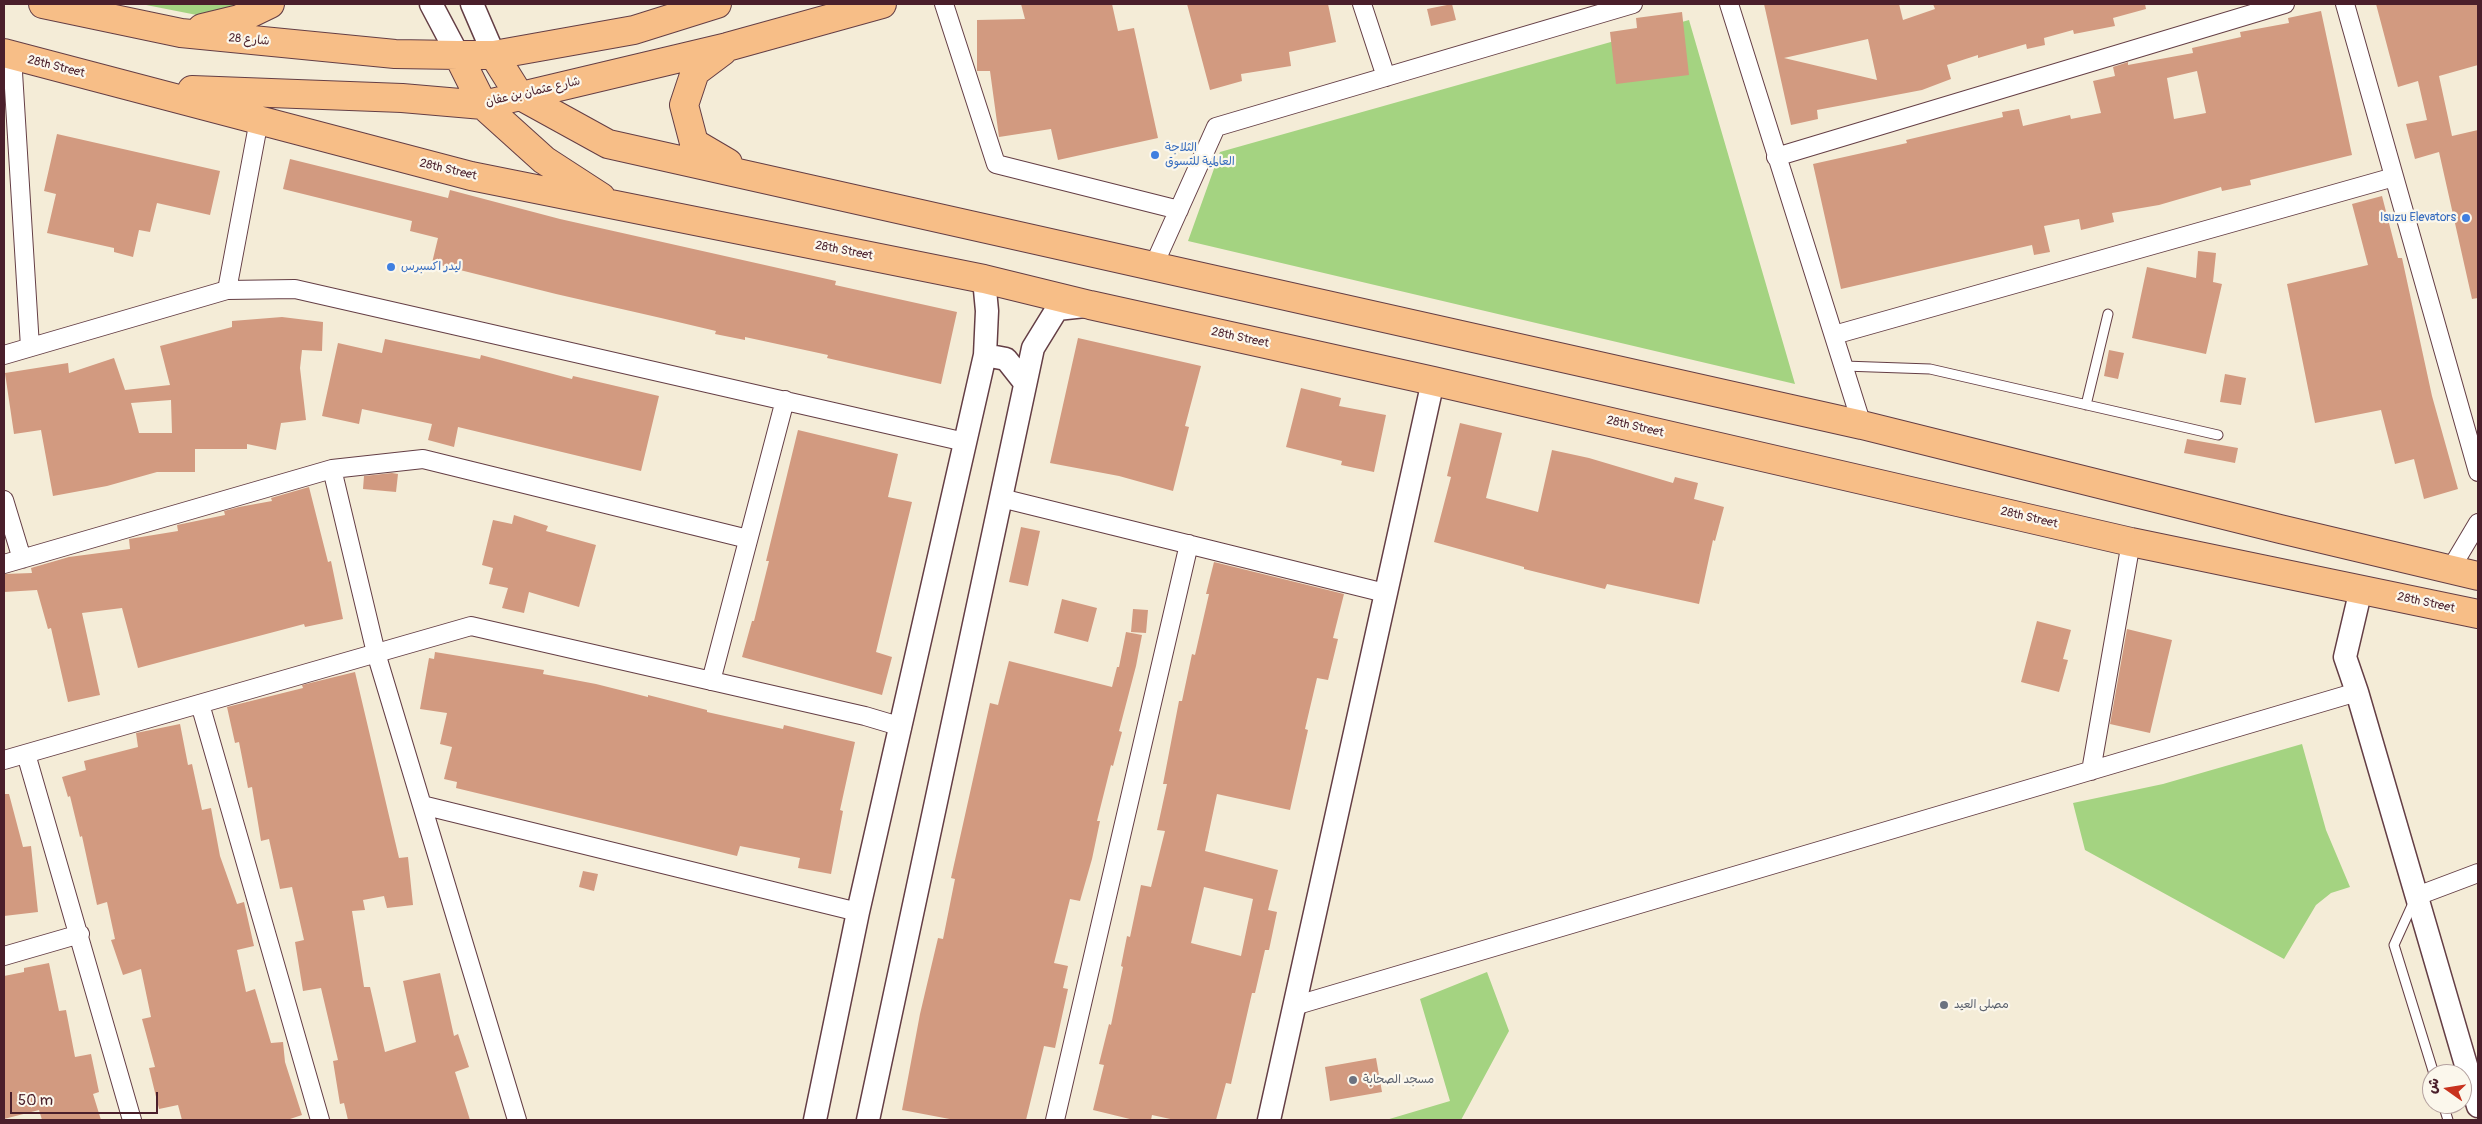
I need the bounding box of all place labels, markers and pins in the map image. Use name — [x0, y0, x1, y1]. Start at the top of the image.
place label: الثلاجة العالمية للتسوق — [1165, 141, 1235, 169]
marker: الثلاجة العالمية للتسوق — [1149, 149, 1161, 161]
place label: Isuzu Elevators — [2380, 211, 2456, 225]
marker: Isuzu Elevators — [2460, 212, 2472, 224]
place label: ليدر اكسبرس — [401, 260, 461, 274]
marker: ليدر اكسبرس — [385, 261, 397, 273]
place label: مصلى العيد — [1954, 998, 2009, 1012]
marker: مصلى العيد — [1938, 999, 1950, 1011]
place label: مسجد الصحابة — [1363, 1073, 1434, 1087]
marker: مسجد الصحابة — [1347, 1074, 1359, 1086]

